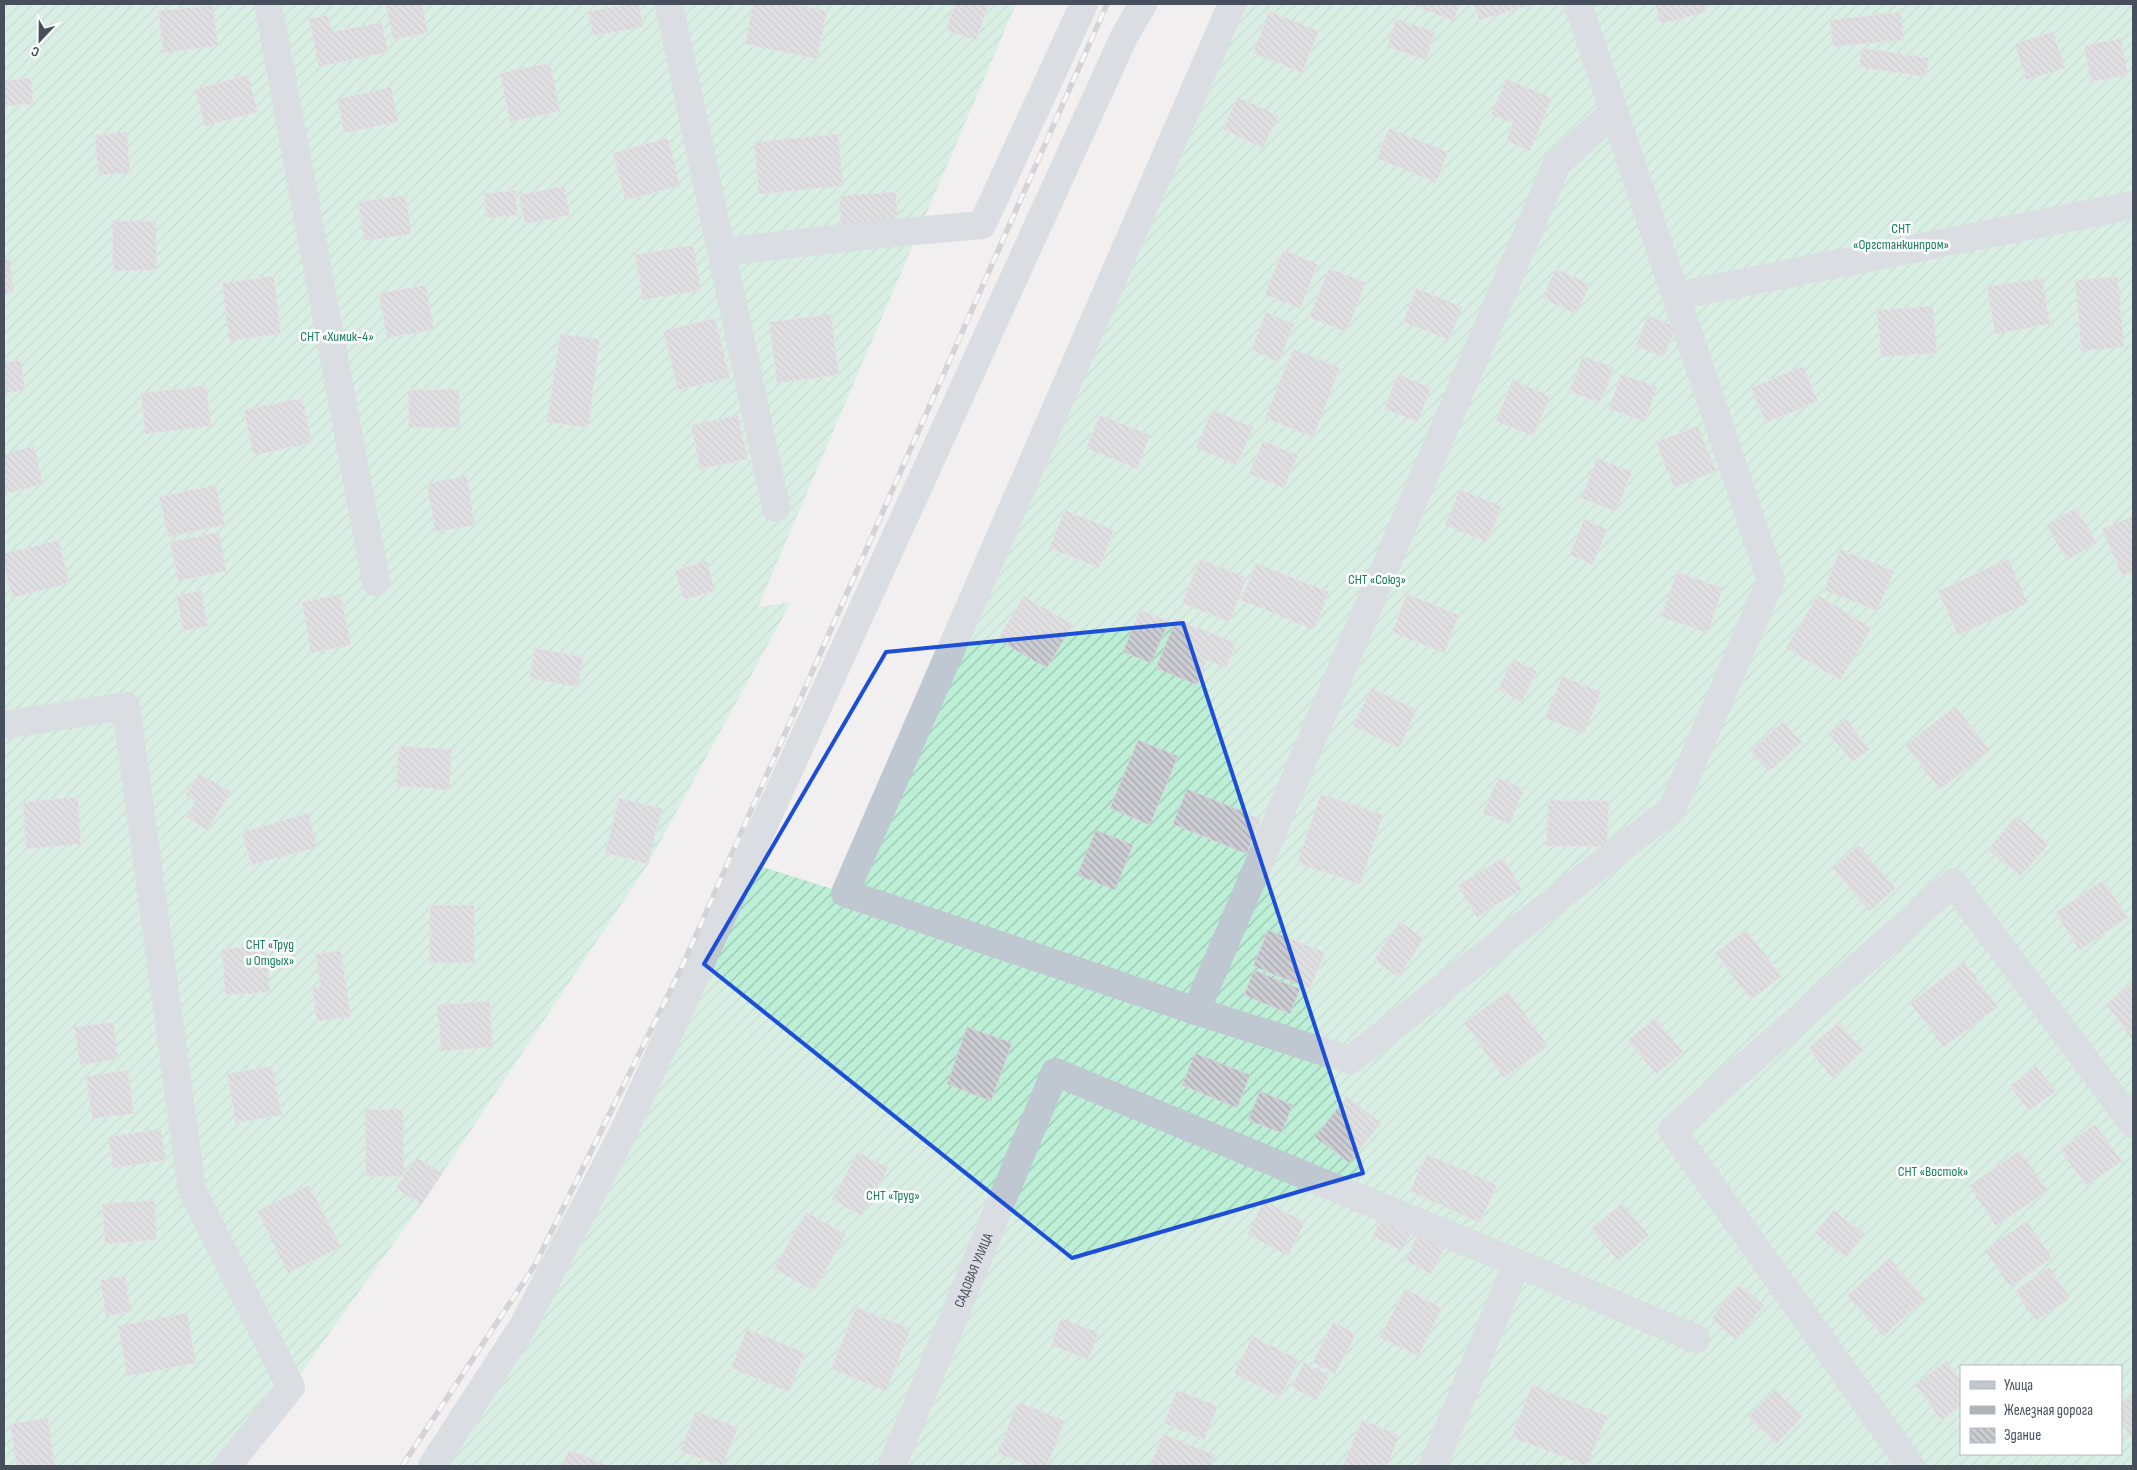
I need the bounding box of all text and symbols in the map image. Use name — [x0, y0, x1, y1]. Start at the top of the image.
north arrow — [15, 15, 65, 65]
text: С — [29, 42, 42, 61]
park label: СНТ «Оргстанкинпром» — [1853, 220, 1949, 253]
park label: СНТ «Химик-4» — [300, 328, 374, 345]
park label: СНТ «Союз» — [1348, 571, 1406, 588]
park label: СНТ «Труд и Отдых» — [246, 936, 294, 969]
park label: СНТ «Восток» — [1898, 1163, 1968, 1180]
park label: СНТ «Труд» — [866, 1187, 920, 1204]
street label: САДОВАЯ УЛИЦА — [951, 1230, 997, 1310]
legend — [1960, 1365, 2122, 1455]
text: Улица — [2004, 1376, 2033, 1395]
text: Железная дорога — [2004, 1401, 2093, 1420]
text: Здание — [2004, 1426, 2041, 1445]

